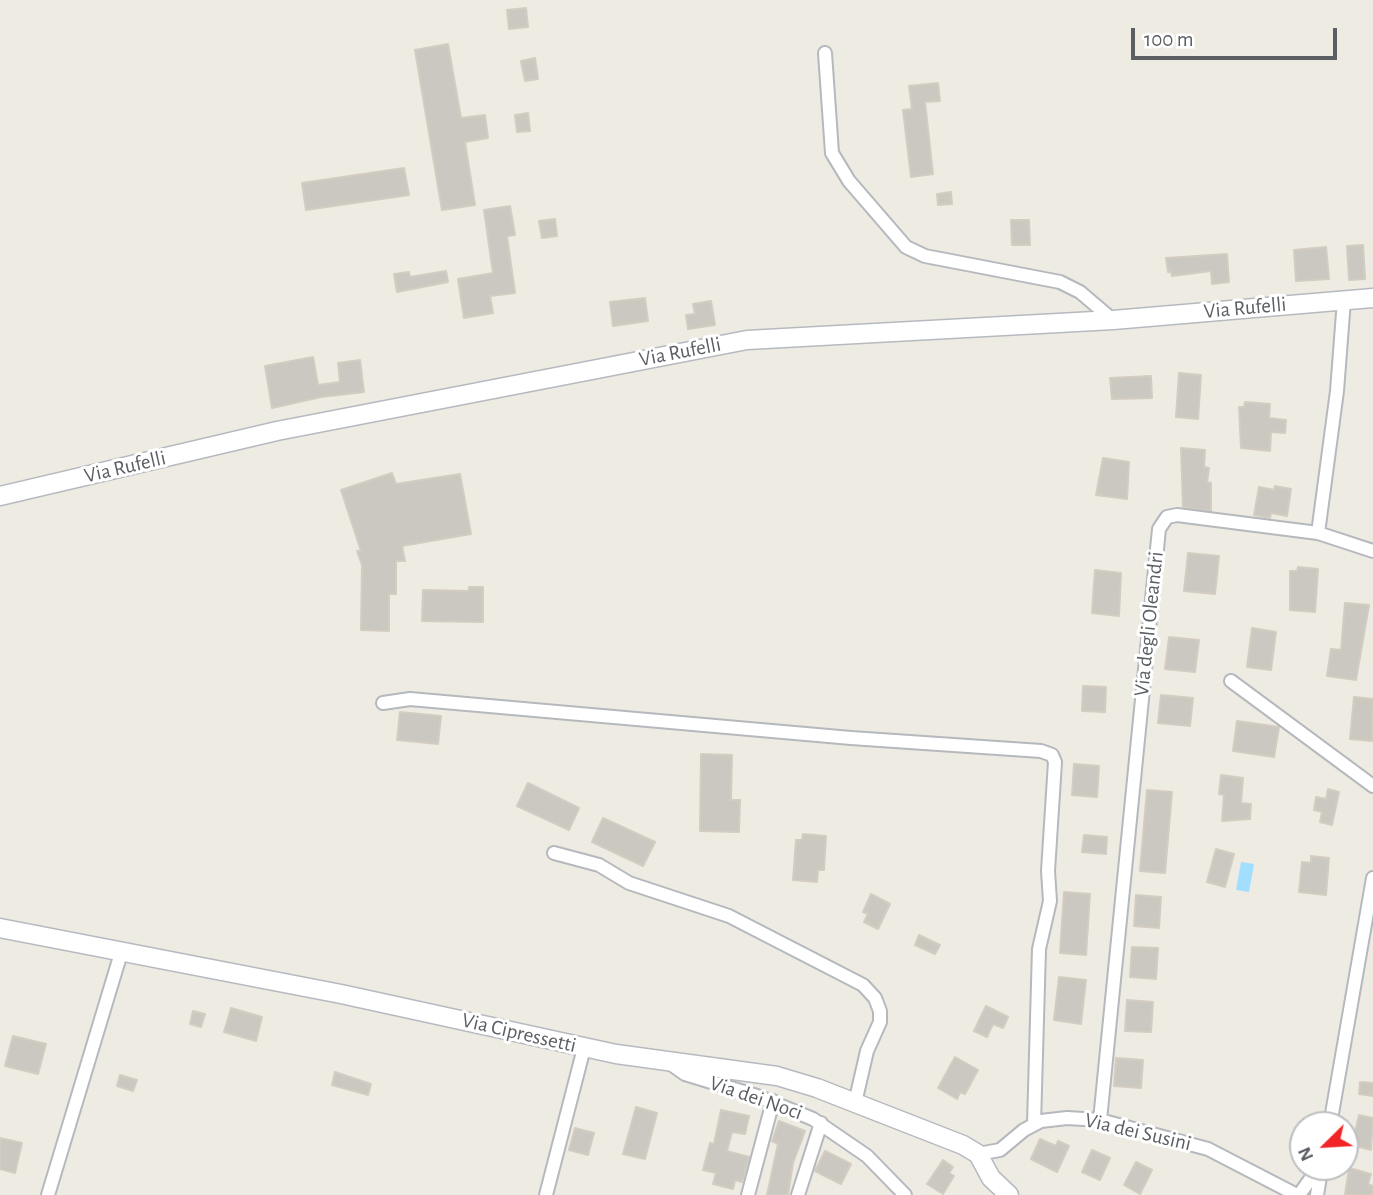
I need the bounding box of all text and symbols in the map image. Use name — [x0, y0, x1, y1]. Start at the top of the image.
scale bar — [1135, 14, 1342, 58]
text: 100 m — [1144, 29, 1194, 50]
street label: Via Rufelli — [1203, 292, 1287, 324]
street label: Via Rufelli — [637, 332, 723, 372]
street label: Via Rufelli — [82, 445, 168, 489]
street label: Via degli Oleandri — [1129, 550, 1169, 698]
street label: Via Cipressetti — [459, 1008, 579, 1058]
street label: Via dei Noci — [706, 1070, 806, 1126]
street label: Via dei Susini — [1082, 1108, 1194, 1156]
north arrow — [1289, 1111, 1359, 1181]
text: N — [1295, 1144, 1318, 1164]

